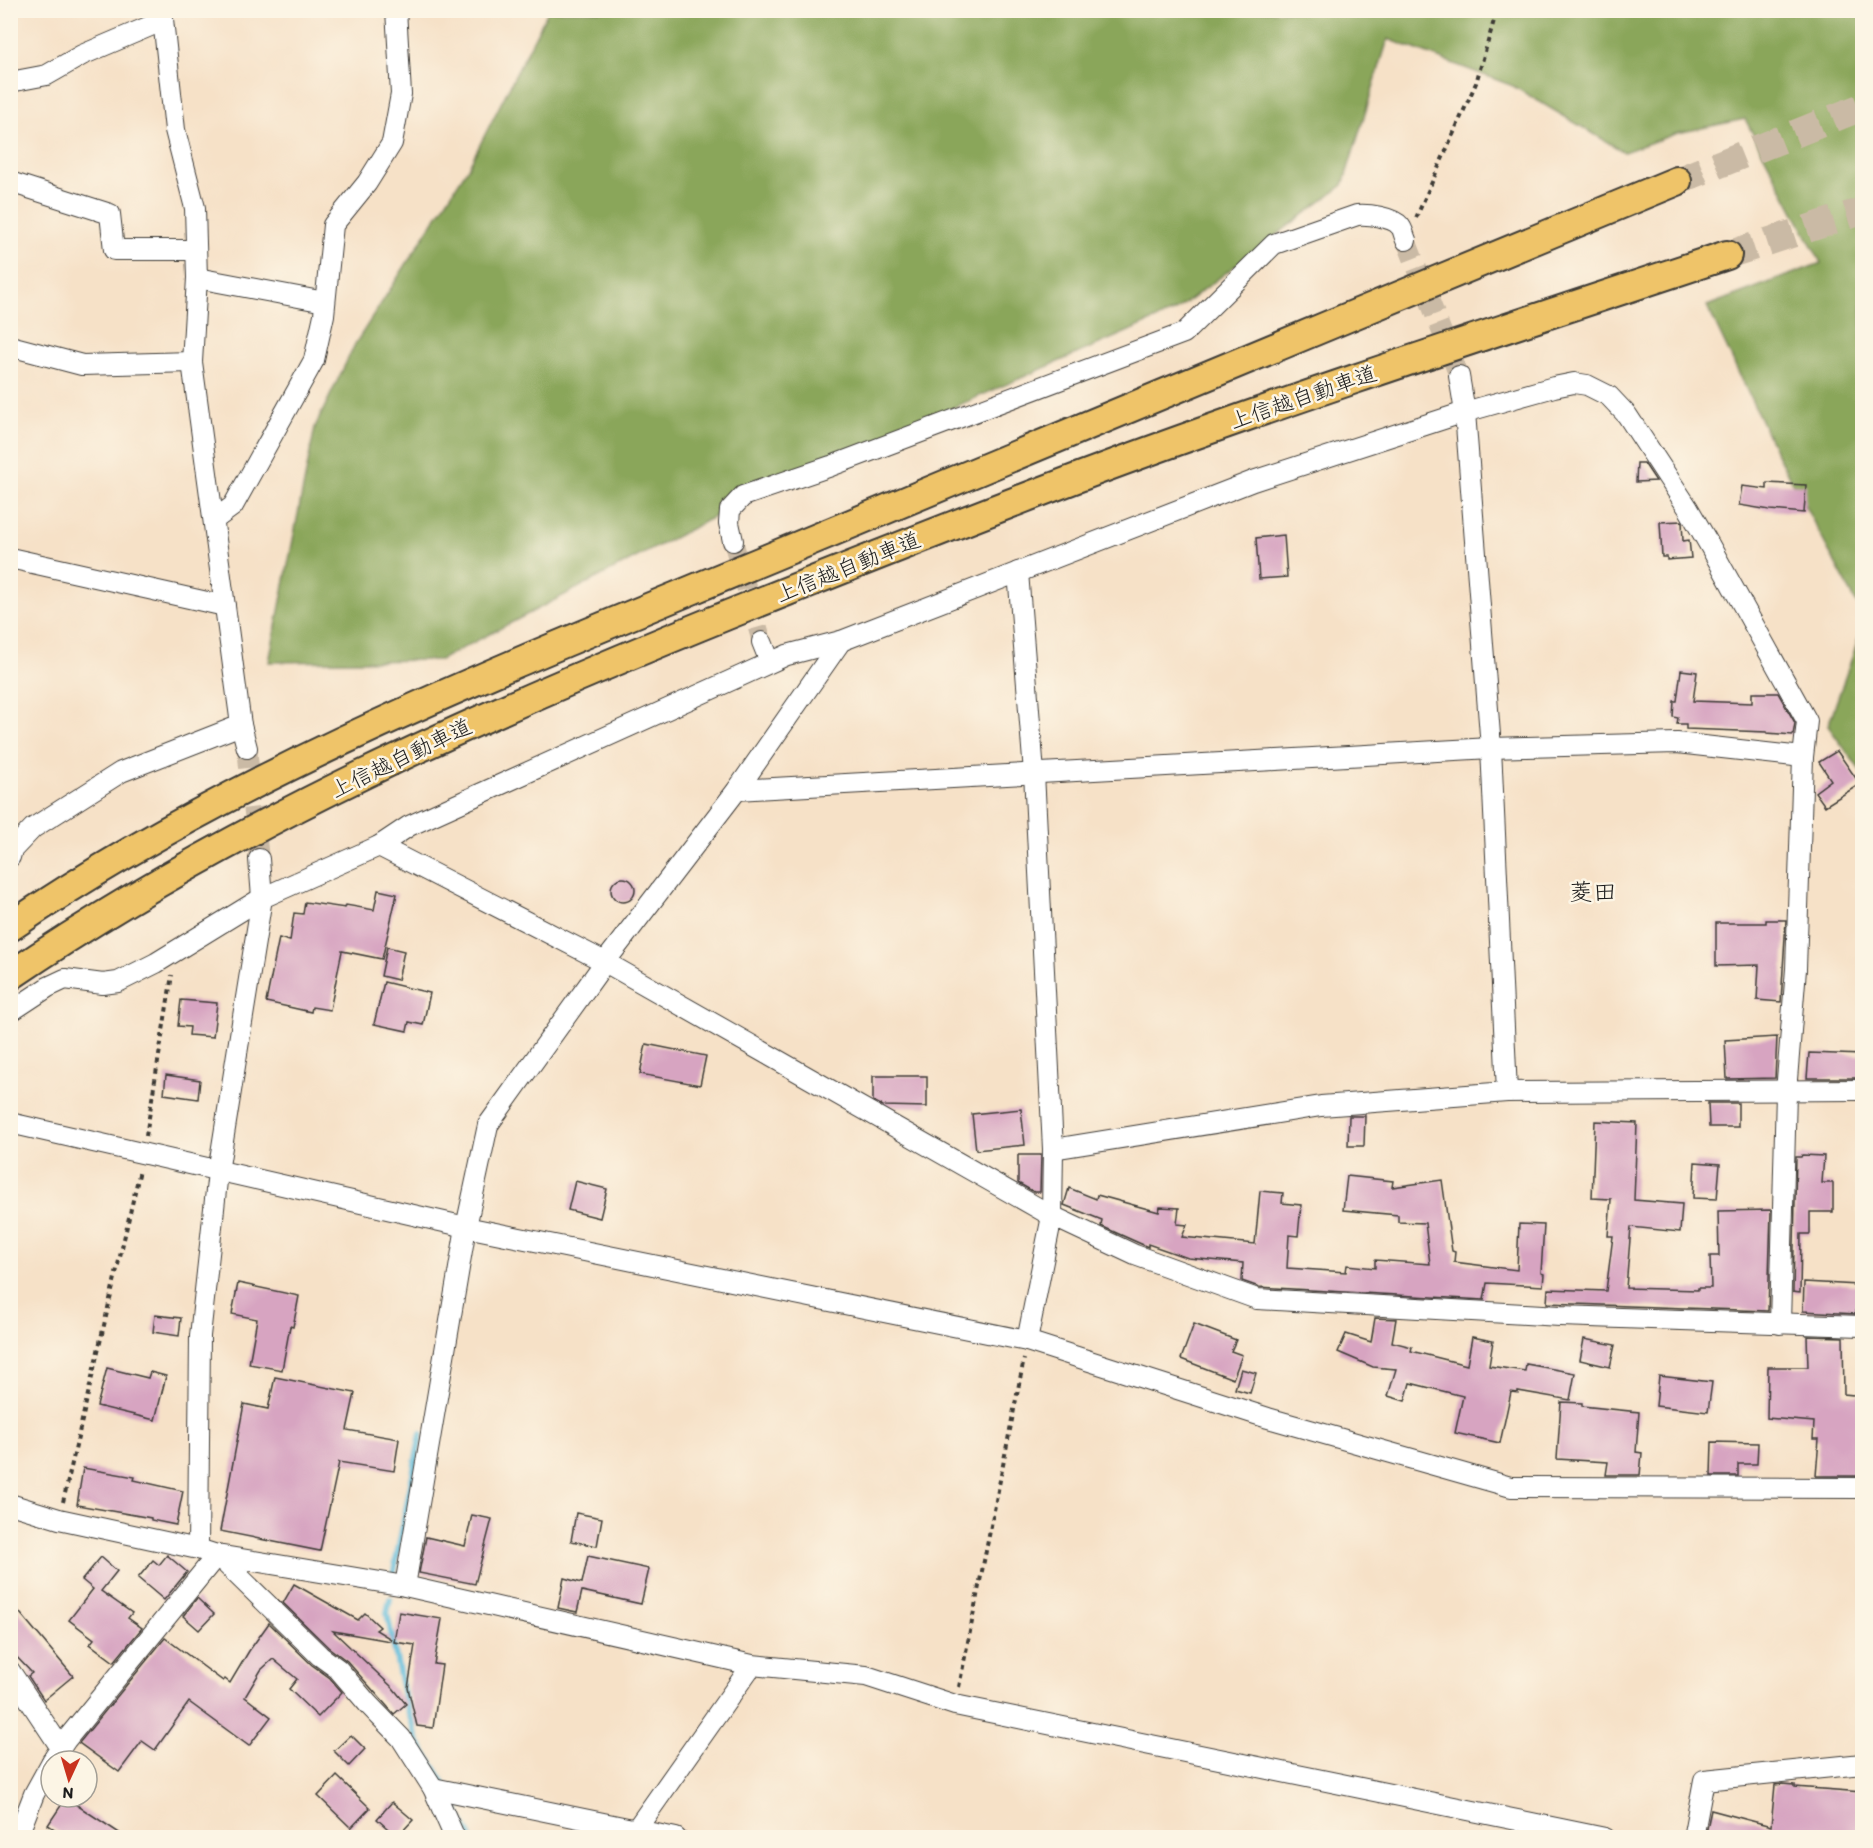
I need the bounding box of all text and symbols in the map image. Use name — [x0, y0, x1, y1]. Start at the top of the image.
street label: 上信越自動車道 — [1226, 359, 1380, 435]
street label: 上信越自動車道 — [772, 526, 924, 608]
street label: 上信越自動車道 — [326, 712, 476, 804]
district label: 菱田 — [1569, 877, 1617, 906]
north arrow — [39, 1749, 99, 1809]
text: N — [62, 1784, 74, 1803]

